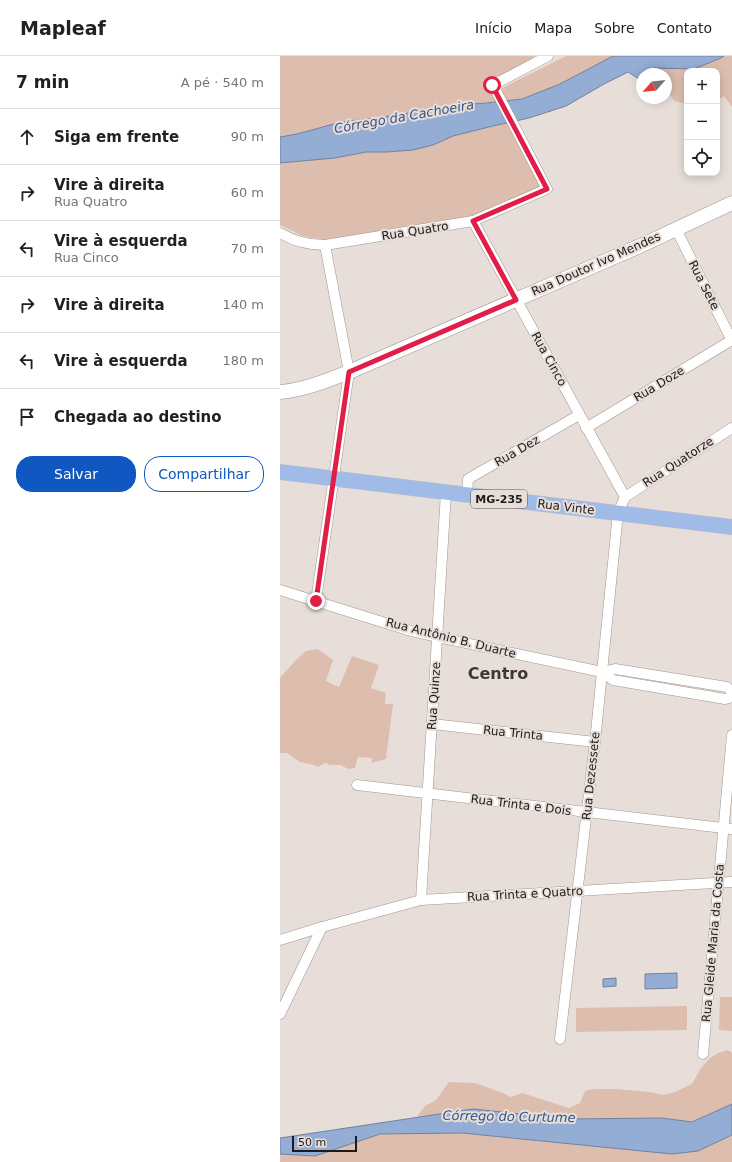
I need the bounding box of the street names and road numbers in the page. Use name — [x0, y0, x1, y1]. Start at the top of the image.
street label: Rua Quatro — [380, 219, 450, 243]
street label: Rua Doutor Ivo Mendes — [529, 229, 663, 299]
street label: Rua Sete — [686, 258, 722, 312]
street label: Rua Cinco — [528, 329, 570, 389]
street label: Rua Doze — [631, 363, 687, 405]
street label: Rua Dez — [492, 433, 542, 469]
street label: Rua Quatorze — [640, 434, 716, 490]
road number: MG-235 — [471, 490, 527, 508]
street label: Rua Vinte — [537, 497, 595, 517]
street label: Rua Antônio B. Duarte — [384, 615, 518, 661]
street label: Rua Quinze — [425, 661, 443, 731]
street label: Rua Trinta — [482, 723, 544, 743]
street label: Rua Dezessete — [579, 731, 603, 821]
street label: Rua Trinta e Dois — [470, 792, 572, 818]
street label: Rua Gleide Maria da Costa — [699, 863, 727, 1023]
street label: Rua Trinta e Quatro — [467, 884, 583, 904]

